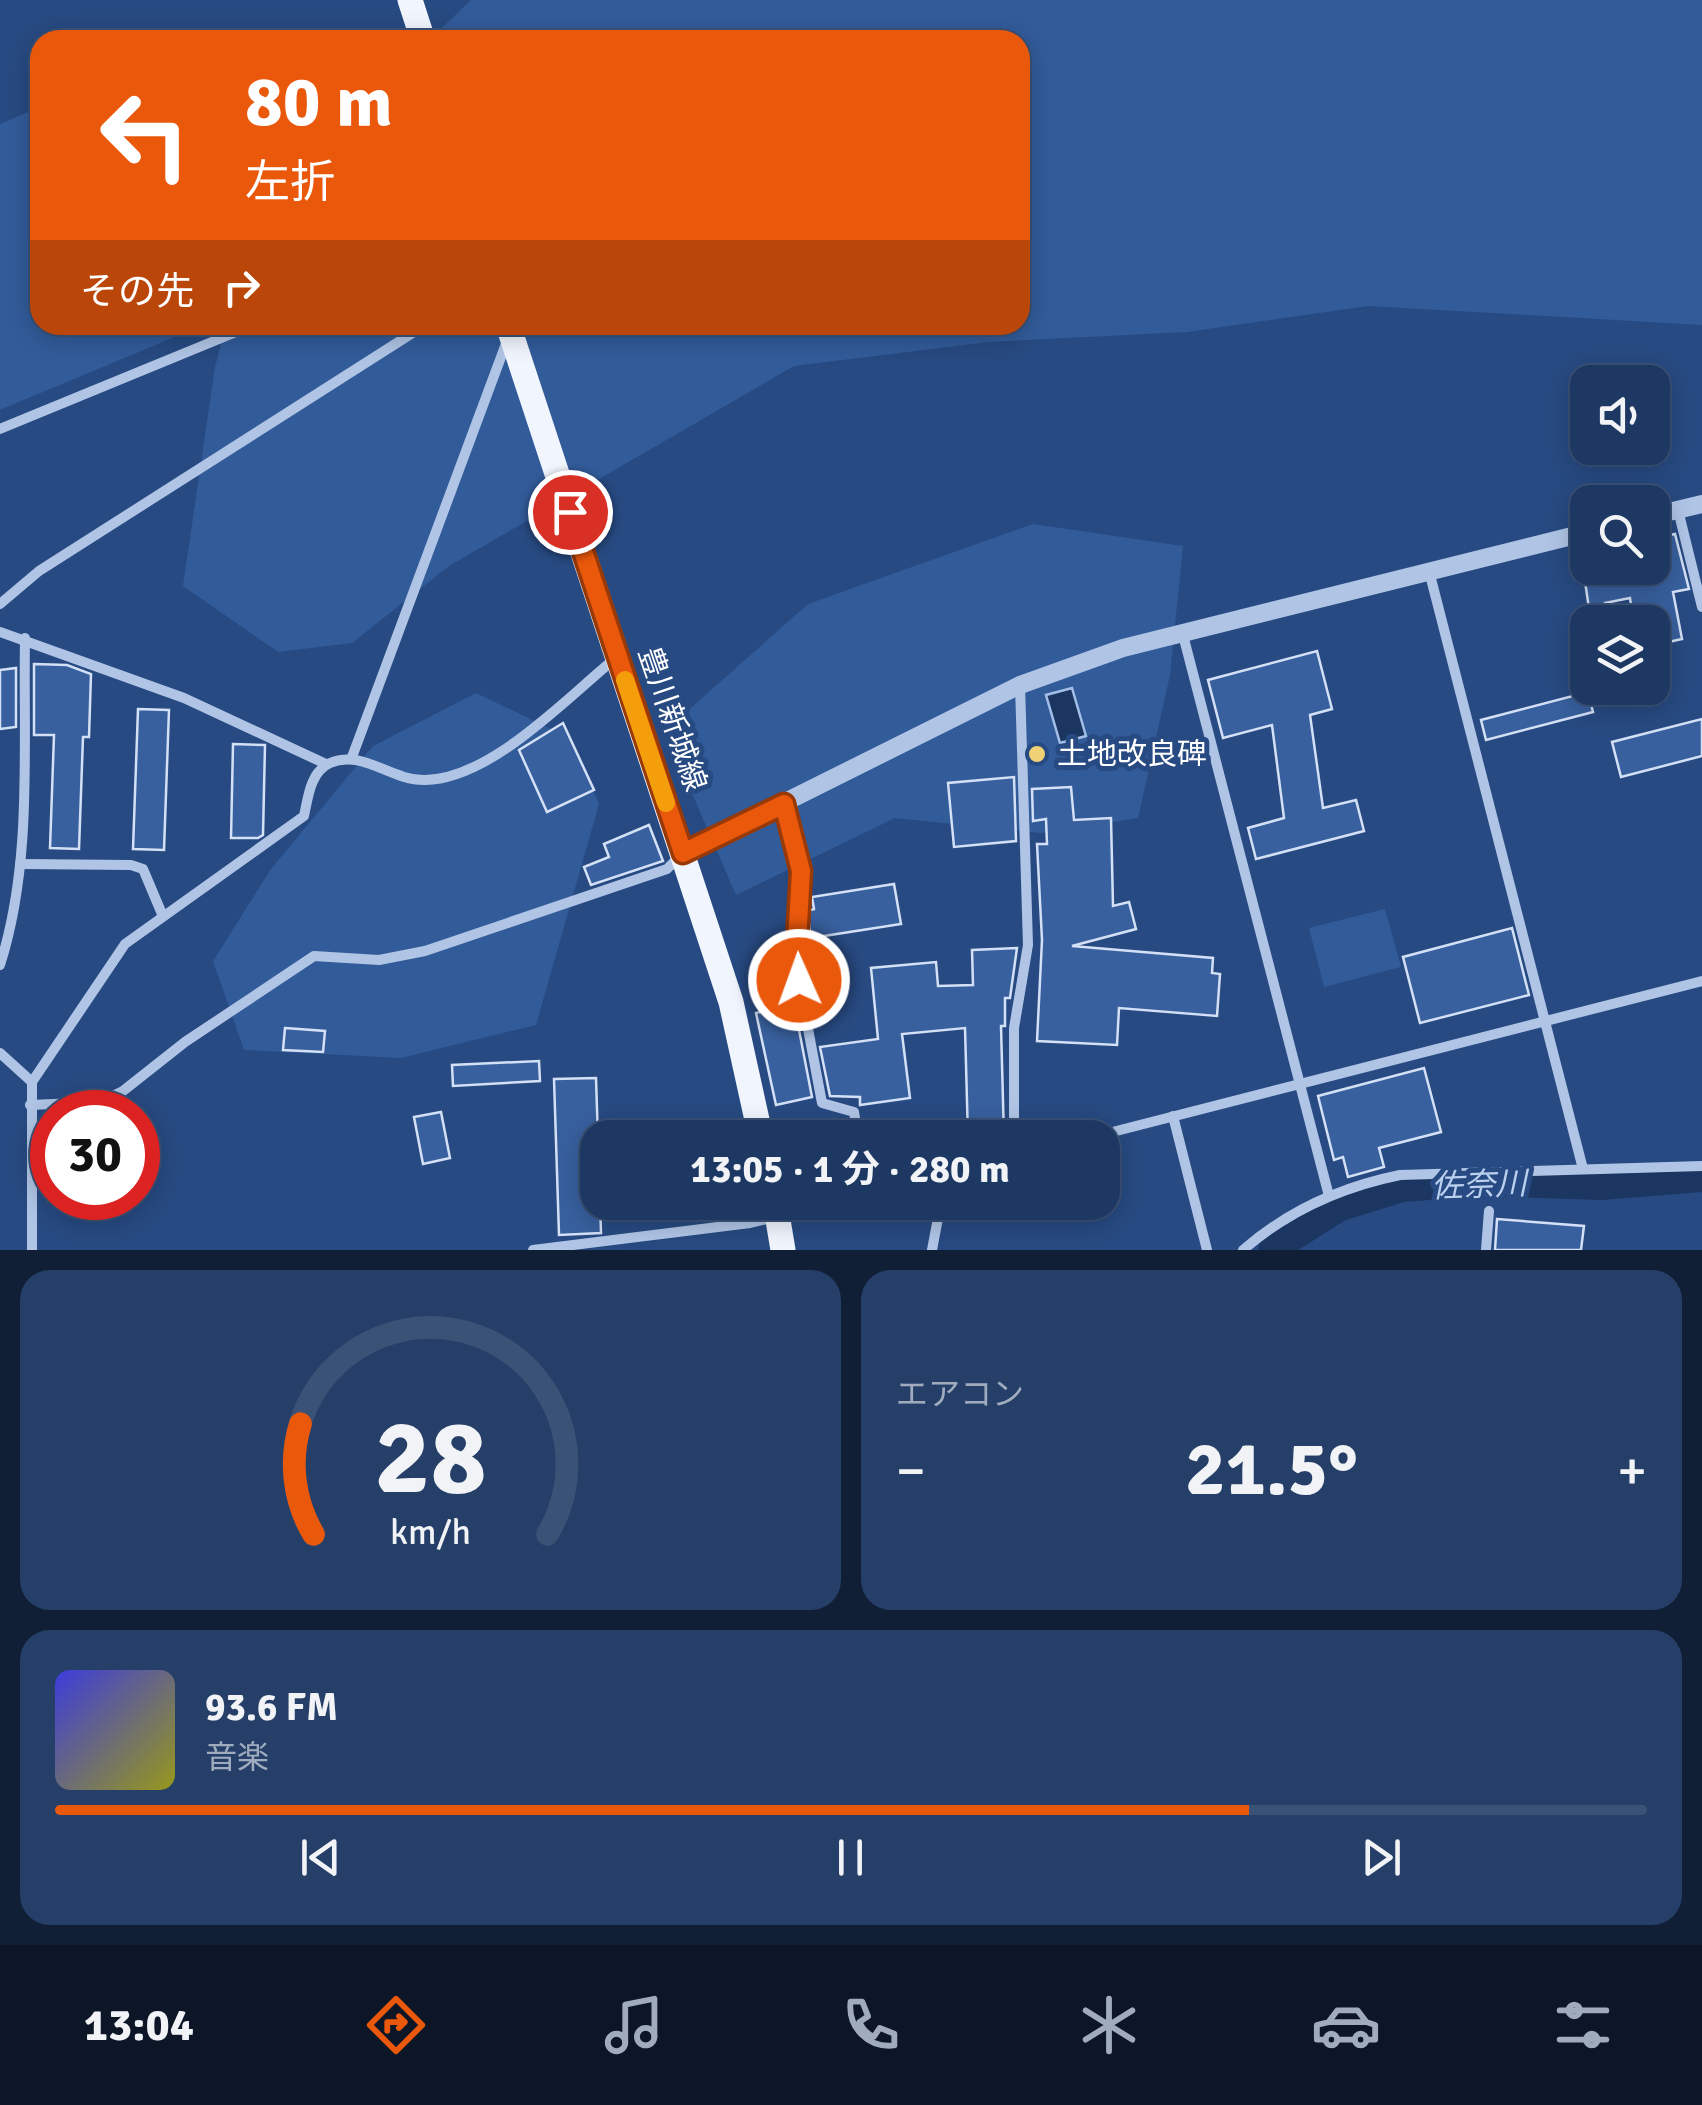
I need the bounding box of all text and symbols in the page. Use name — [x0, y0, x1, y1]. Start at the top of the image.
text: 80 m — [245, 59, 393, 145]
icon: left — [80, 70, 210, 200]
text: 左折 — [245, 155, 335, 210]
icon: right — [214, 260, 269, 315]
text: その先 — [80, 268, 194, 315]
map controls — [1570, 365, 1670, 705]
button: sound — [1570, 365, 1670, 465]
pin — [528, 470, 613, 555]
icon: arrive — [543, 485, 598, 540]
button: search — [1570, 485, 1670, 585]
button: layers — [1570, 605, 1670, 705]
street label: 豊川新城線 — [630, 642, 714, 796]
place label: 土地改良碑 — [1057, 736, 1207, 773]
marker: 土地改良碑 — [1026, 743, 1048, 765]
position arrow — [747, 928, 851, 1032]
speed limit sign: 30 — [30, 1090, 160, 1220]
text: 13:05 · 1 分 · 280 m — [690, 1146, 1010, 1193]
water label: 佐奈川 — [1430, 1164, 1531, 1206]
text: エアコン — [896, 1375, 1024, 1414]
text: 28 — [374, 1394, 487, 1522]
text: 21.5° — [1185, 1423, 1358, 1516]
text: − — [896, 1437, 926, 1505]
text: + — [1617, 1437, 1647, 1505]
text: km/h — [390, 1510, 471, 1554]
text: 93.6 FM — [205, 1684, 338, 1731]
text: 音楽 — [205, 1738, 269, 1777]
icon: previous — [293, 1830, 348, 1885]
icon: pause — [823, 1830, 878, 1885]
icon: next — [1354, 1830, 1409, 1885]
icon: directions — [361, 1990, 431, 2060]
icon: music — [599, 1990, 669, 2060]
icon: phone — [836, 1990, 906, 2060]
icon: climate — [1074, 1990, 1144, 2060]
icon: car — [1311, 1990, 1381, 2060]
icon: filters — [1548, 1990, 1618, 2060]
text: 13:04 — [84, 1998, 194, 2053]

